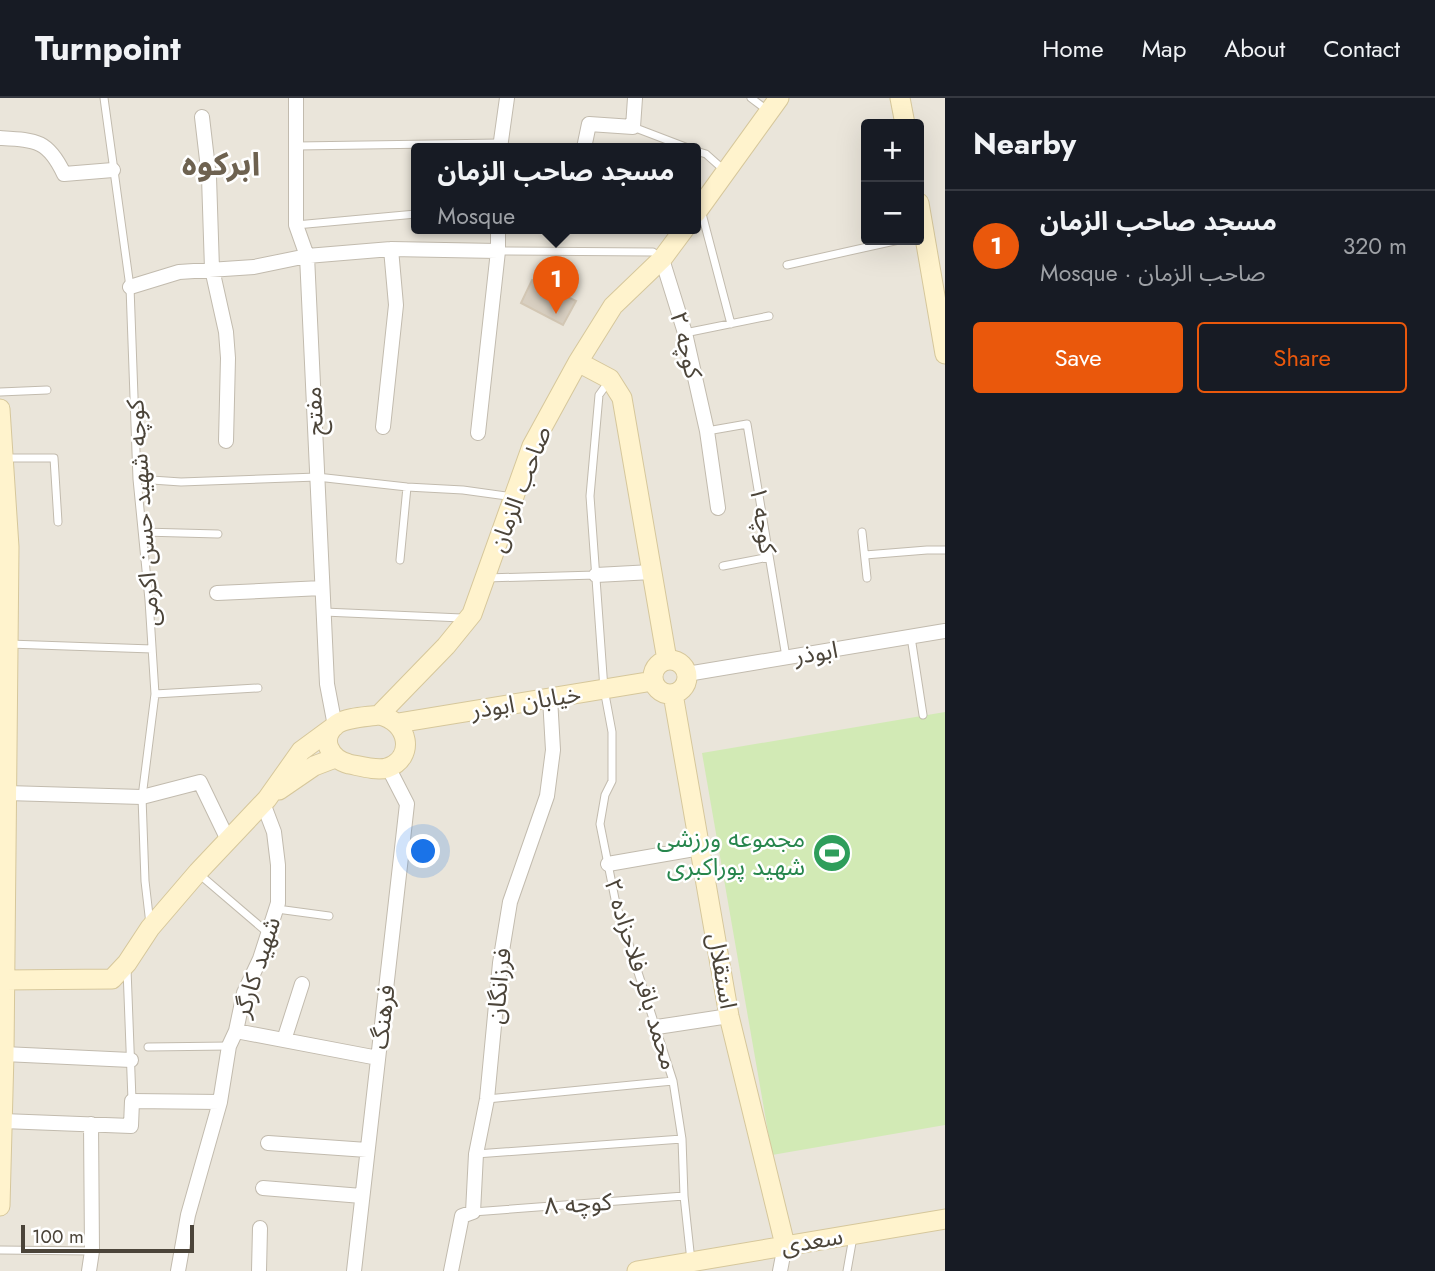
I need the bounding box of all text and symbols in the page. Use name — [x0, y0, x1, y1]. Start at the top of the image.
text: Turnpoint — [35, 25, 181, 72]
text: Home — [1042, 31, 1104, 66]
text: Map — [1142, 31, 1186, 66]
text: About — [1224, 31, 1285, 66]
text: Contact — [1323, 31, 1400, 66]
map controls — [861, 119, 924, 245]
button: + — [861, 119, 924, 182]
text: Nearby — [973, 122, 1076, 165]
district label: ابرکوه — [182, 141, 260, 187]
popup — [411, 143, 701, 234]
text: مسجد صاحب الزمان — [438, 152, 674, 190]
button: − — [861, 182, 924, 245]
text: Mosque — [438, 199, 515, 233]
text: مسجد صاحب الزمان — [1040, 202, 1277, 240]
text: 1 — [990, 229, 1002, 263]
text: 320 m — [1343, 229, 1407, 263]
pin: 1 — [533, 256, 579, 314]
text: Mosque · صاحب الزمان — [1040, 256, 1265, 290]
street label: کوچه ۲ — [661, 308, 712, 383]
button: Save — [973, 322, 1183, 393]
button: Share — [1197, 322, 1407, 393]
street label: مفتح — [295, 386, 332, 436]
street label: کوچه شهید حسن اکرمی — [117, 397, 168, 628]
street label: صاحب الزمان — [479, 421, 560, 557]
street label: کوچه ۱ — [741, 484, 786, 557]
street label: ابوذر — [791, 632, 840, 673]
street label: خیابان ابوذر — [467, 676, 583, 728]
place label: مجموعه ورزشی شهید پوراکبری — [657, 821, 805, 884]
sports icon: مجموعه ورزشی شهید پوراکبری — [811, 832, 853, 874]
your location — [406, 834, 440, 868]
street label: محمد باقر فلاحزاده ۲ — [596, 874, 687, 1074]
street label: شهید کارگر — [223, 912, 289, 1023]
street label: استقلال — [699, 930, 746, 1012]
street label: فرزانگان — [477, 946, 520, 1026]
street label: فرهنگ — [361, 983, 404, 1051]
street label: کوچه ۸ — [543, 1184, 614, 1223]
street label: سعدی — [778, 1218, 846, 1263]
scale bar — [21, 1222, 194, 1254]
text: 100 m — [32, 1223, 84, 1250]

